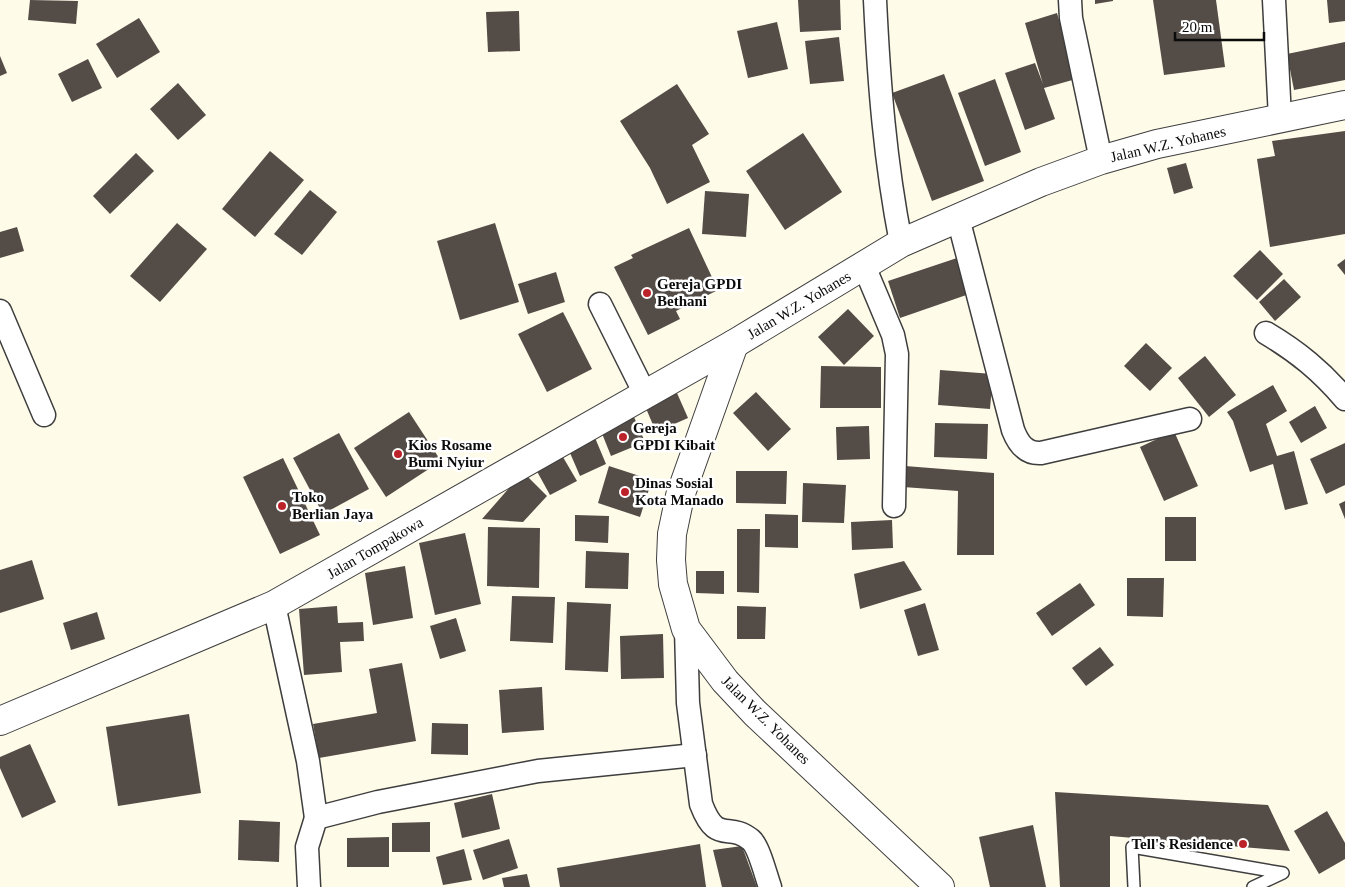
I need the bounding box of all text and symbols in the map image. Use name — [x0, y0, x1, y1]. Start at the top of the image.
scale bar — [1175, 10, 1264, 42]
text: 20 m — [1182, 19, 1213, 35]
street label: Jalan W.Z. Yohanes — [1109, 123, 1227, 165]
street label: Jalan W.Z. Yohanes — [744, 268, 854, 342]
place label: Gereja GPDI Bethani — [657, 276, 742, 309]
marker: Gereja GPDI Bethani — [641, 287, 653, 299]
place label: Gereja GPDI Kibait — [633, 420, 715, 453]
marker: Gereja GPDI Kibait — [617, 431, 629, 443]
place label: Kios Rosame Bumi Nyiur — [408, 437, 492, 470]
marker: Kios Rosame Bumi Nyiur — [392, 448, 404, 460]
place label: Dinas Sosial Kota Manado — [635, 475, 724, 508]
marker: Dinas Sosial Kota Manado — [619, 486, 631, 498]
place label: Toko Berlian Jaya — [292, 489, 374, 522]
marker: Toko Berlian Jaya — [276, 500, 288, 512]
street label: Jalan Tompakowa — [324, 514, 426, 582]
street label: Jalan W.Z. Yohanes — [719, 673, 813, 767]
place label: Tell's Residence — [1131, 836, 1233, 852]
marker: Tell's Residence — [1237, 838, 1249, 850]

